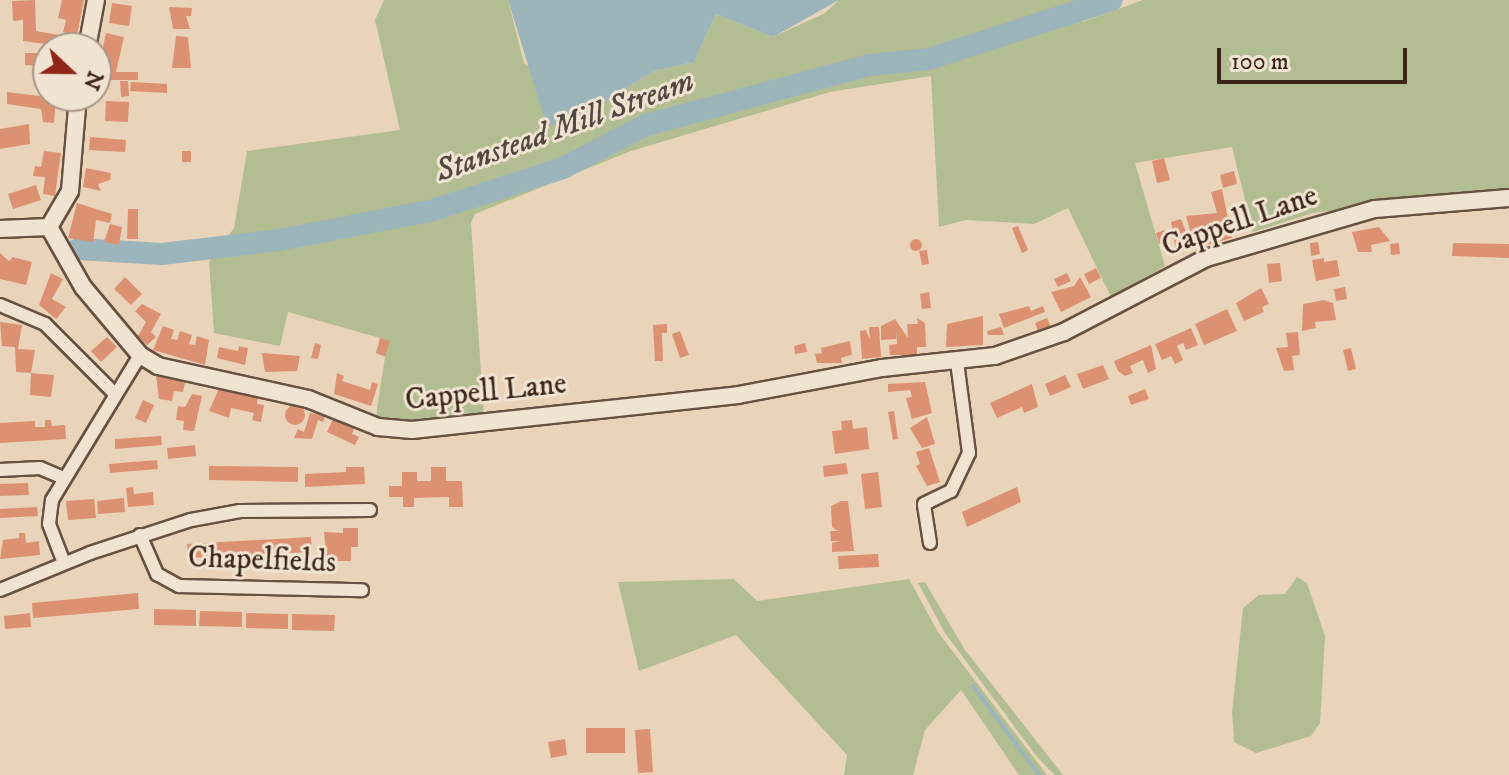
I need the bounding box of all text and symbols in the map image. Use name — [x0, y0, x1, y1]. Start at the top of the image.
north arrow — [32, 32, 112, 112]
scale bar — [1221, 32, 1411, 82]
text: 100 m — [1231, 47, 1289, 77]
water label: Stanstead Mill Stream — [431, 62, 699, 192]
text: N — [77, 67, 109, 94]
street label: Cappell Lane — [1158, 179, 1322, 265]
street label: Cappell Lane — [404, 367, 568, 419]
street label: Chapelfields — [187, 540, 337, 582]

